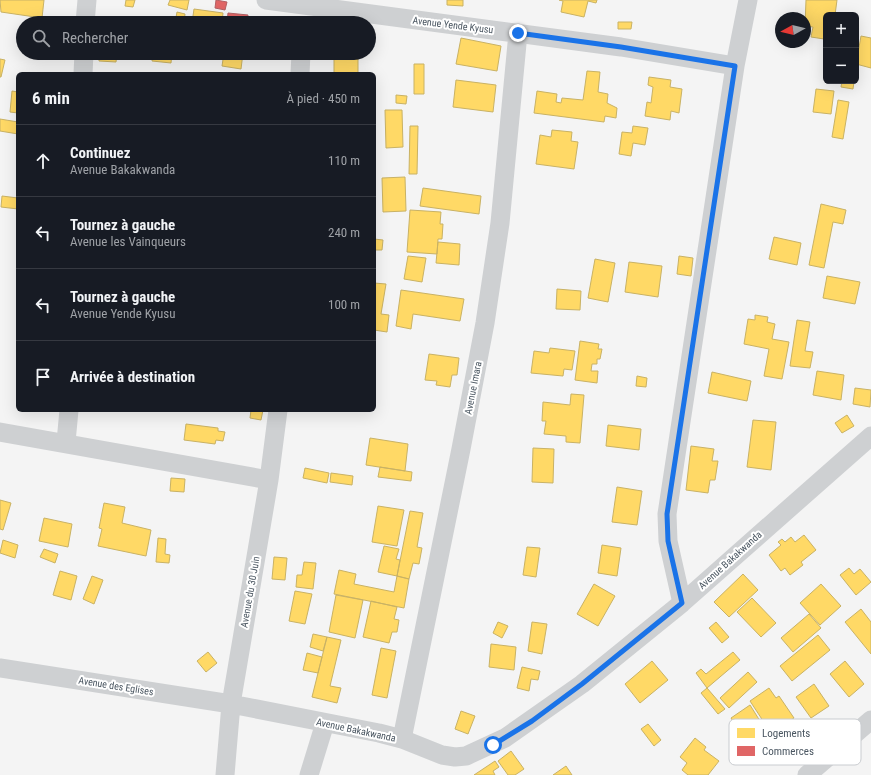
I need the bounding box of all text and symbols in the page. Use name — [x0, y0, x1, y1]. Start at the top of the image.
north arrow — [775, 12, 811, 48]
map controls — [823, 12, 859, 84]
button: + — [823, 12, 859, 48]
street label: Avenue Yende Kyusu — [412, 15, 494, 35]
search box — [16, 16, 376, 60]
route end — [509, 24, 527, 42]
icon: search — [30, 27, 52, 49]
text: Rechercher — [62, 29, 128, 47]
button: − — [823, 48, 859, 84]
text: 6 min — [32, 88, 70, 108]
text: À pied · 450 m — [286, 91, 360, 106]
text: Continuez — [70, 144, 131, 162]
icon: ahead — [32, 150, 54, 172]
text: 110 m — [328, 153, 360, 168]
text: Avenue Bakakwanda — [70, 162, 175, 177]
text: Tournez à gauche — [70, 216, 175, 234]
icon: left — [32, 222, 54, 244]
text: 240 m — [328, 225, 360, 240]
text: Avenue les Vainqueurs — [70, 234, 186, 249]
text: Tournez à gauche — [70, 288, 175, 306]
icon: left — [32, 294, 54, 316]
text: 100 m — [328, 297, 360, 312]
text: Avenue Yende Kyusu — [70, 306, 176, 321]
street label: Avenue Imara — [462, 360, 484, 415]
icon: arrive — [32, 366, 54, 388]
text: Arrivée à destination — [70, 368, 195, 386]
street label: Avenue Bakakwanda — [696, 529, 764, 591]
street label: Avenue du 30 Juin — [238, 555, 262, 628]
street label: Avenue des Eglises — [78, 675, 155, 697]
street label: Avenue Bakakwanda — [315, 716, 397, 744]
legend — [729, 719, 861, 765]
text: Logements — [762, 727, 810, 740]
route start — [484, 736, 502, 754]
text: Commerces — [762, 745, 814, 758]

